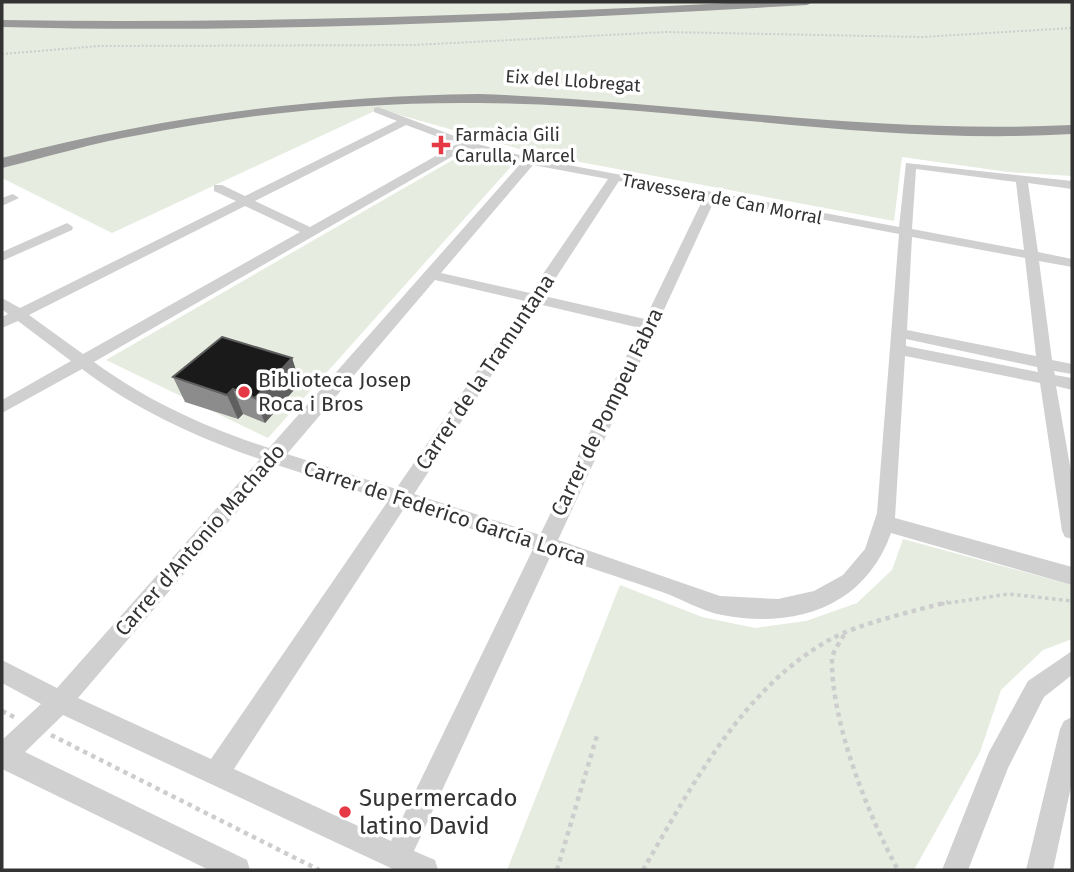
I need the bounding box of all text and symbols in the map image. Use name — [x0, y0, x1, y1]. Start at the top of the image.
street label: Eix del Llobregat — [505, 65, 642, 97]
place label: Farmàcia Gili Carulla, Marcel — [455, 124, 575, 167]
marker: Farmàcia Gili Carulla, Marcel — [433, 137, 449, 153]
street label: Travessera de Can Morral — [620, 169, 824, 229]
street label: Carrer de la Tramuntana — [410, 269, 560, 475]
street label: Carrer de Pompeu Fabra — [545, 304, 669, 520]
place label: Biblioteca Josep Roca i Bros — [258, 367, 411, 417]
marker: Biblioteca Josep Roca i Bros — [236, 384, 252, 400]
street label: Carrer d'Antonio Machado — [109, 438, 291, 642]
street label: Carrer de Federico García Lorca — [300, 455, 590, 571]
place label: Supermercado latino David — [359, 784, 518, 840]
marker: Supermercado latino David — [337, 804, 353, 820]

